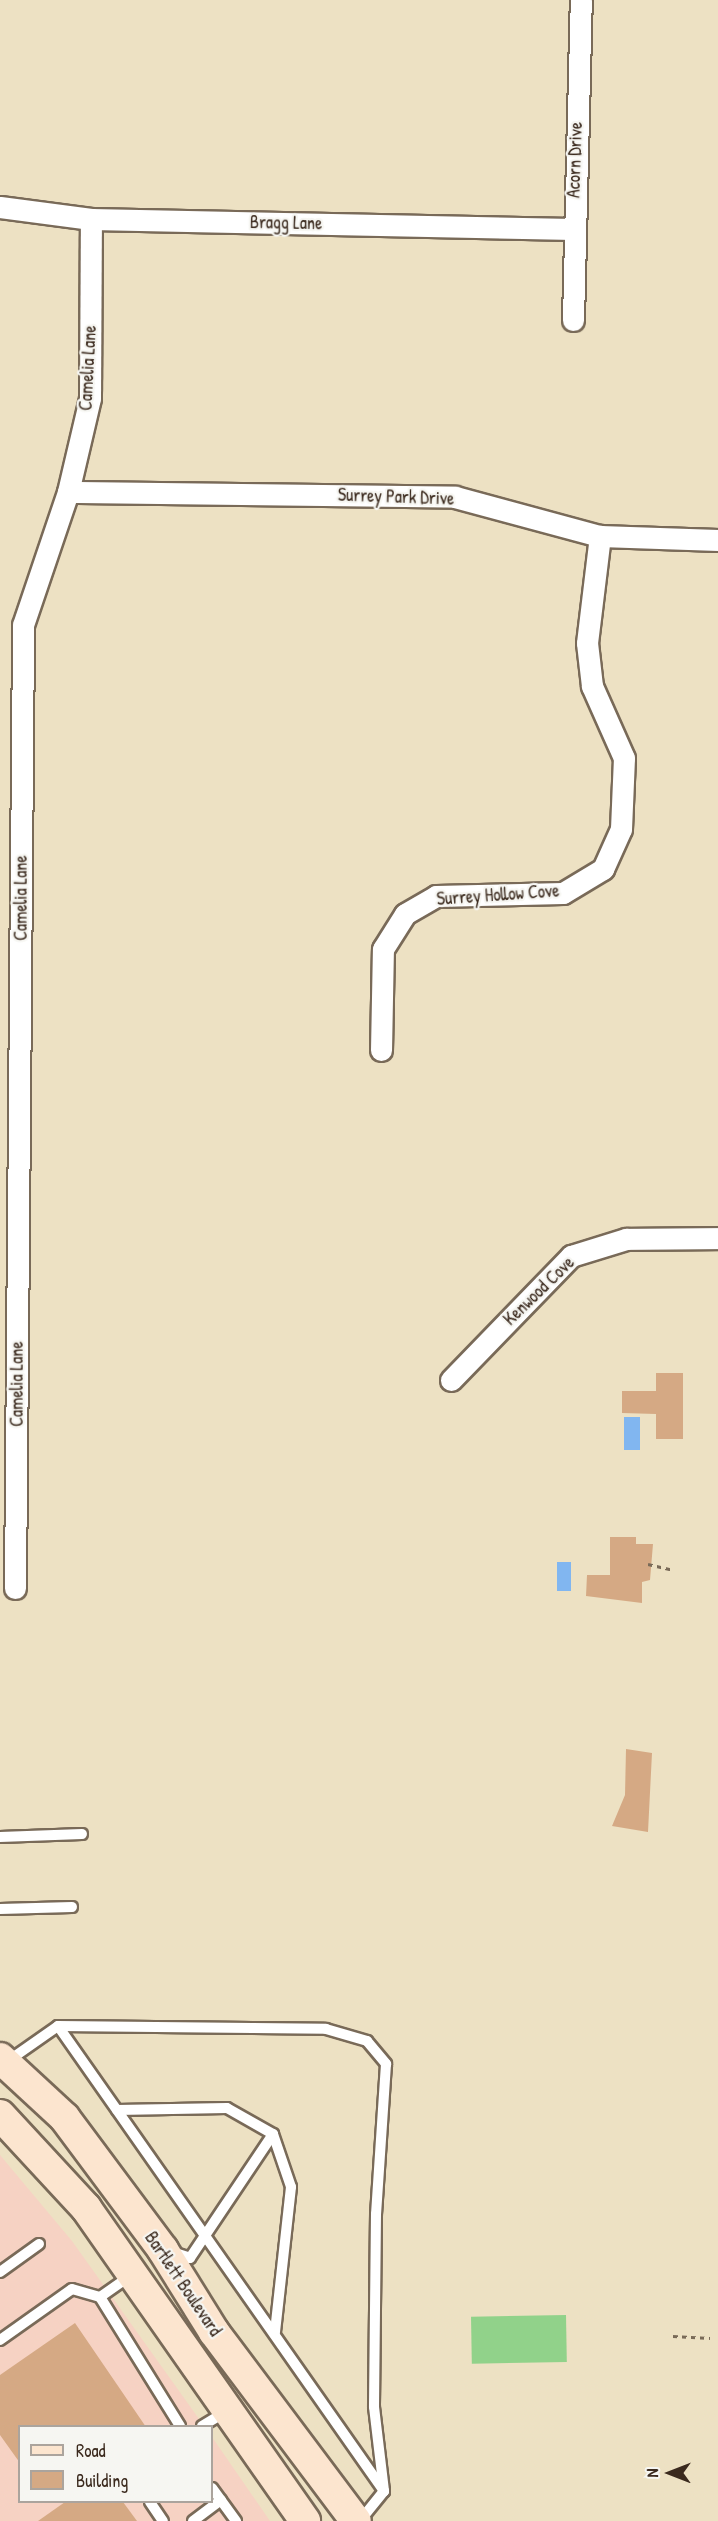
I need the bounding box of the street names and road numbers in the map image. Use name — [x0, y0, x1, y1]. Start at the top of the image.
street label: Acorn Drive — [563, 122, 587, 198]
street label: Bragg Lane — [250, 212, 322, 234]
street label: Camelia Lane — [75, 325, 101, 411]
street label: Surrey Park Drive — [337, 484, 455, 510]
street label: Camelia Lane — [10, 855, 32, 941]
street label: Surrey Hollow Cove — [436, 880, 560, 910]
street label: Kenwood Cove — [499, 1252, 579, 1330]
street label: Camelia Lane — [6, 1341, 28, 1427]
street label: Bartlett Boulevard — [140, 2228, 226, 2340]

